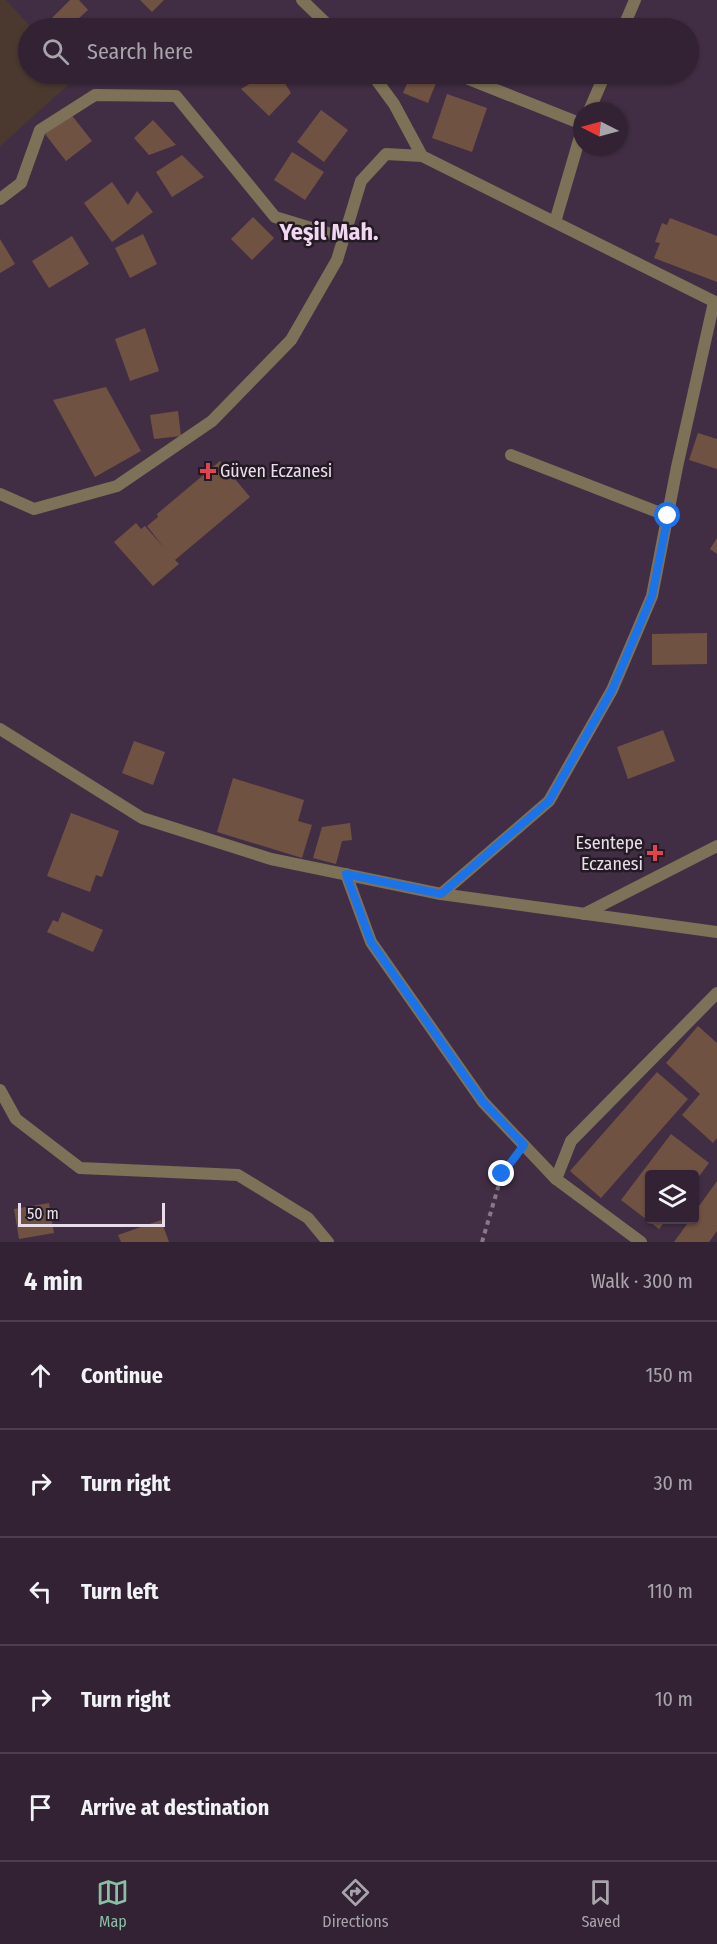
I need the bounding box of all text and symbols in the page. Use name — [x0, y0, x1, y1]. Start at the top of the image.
search box — [18, 18, 699, 84]
icon: search — [39, 35, 72, 68]
text: Search here — [87, 38, 193, 65]
north arrow — [573, 102, 627, 156]
district label: Yeşil Mah. — [278, 218, 379, 246]
place label: Güven Eczanesi — [220, 460, 332, 482]
marker: Güven Eczanesi — [201, 464, 215, 478]
route start — [654, 502, 680, 528]
place label: Esentepe Eczanesi — [576, 832, 643, 875]
marker: Esentepe Eczanesi — [648, 846, 662, 860]
route end — [488, 1160, 514, 1186]
map controls — [645, 1170, 699, 1224]
button: layers — [645, 1170, 699, 1224]
scale bar — [18, 1200, 165, 1228]
text: 50 m — [27, 1204, 59, 1223]
text: 4 min — [24, 1266, 83, 1297]
text: Walk · 300 m — [591, 1269, 693, 1293]
icon: ahead — [24, 1359, 57, 1392]
text: Continue — [81, 1362, 163, 1389]
text: 150 m — [646, 1363, 693, 1387]
icon: right — [24, 1467, 57, 1500]
text: Turn right — [81, 1470, 170, 1497]
text: 30 m — [653, 1471, 693, 1495]
icon: left — [24, 1575, 57, 1608]
text: Turn left — [81, 1578, 159, 1605]
text: 110 m — [647, 1579, 693, 1603]
icon: right — [24, 1683, 57, 1716]
text: Turn right — [81, 1686, 170, 1713]
text: 10 m — [655, 1687, 693, 1711]
icon: arrive — [24, 1791, 57, 1824]
text: Arrive at destination — [81, 1794, 269, 1821]
tab: Map — [96, 1876, 129, 1931]
tab: Directions — [322, 1876, 389, 1931]
tab: Saved — [581, 1876, 621, 1931]

